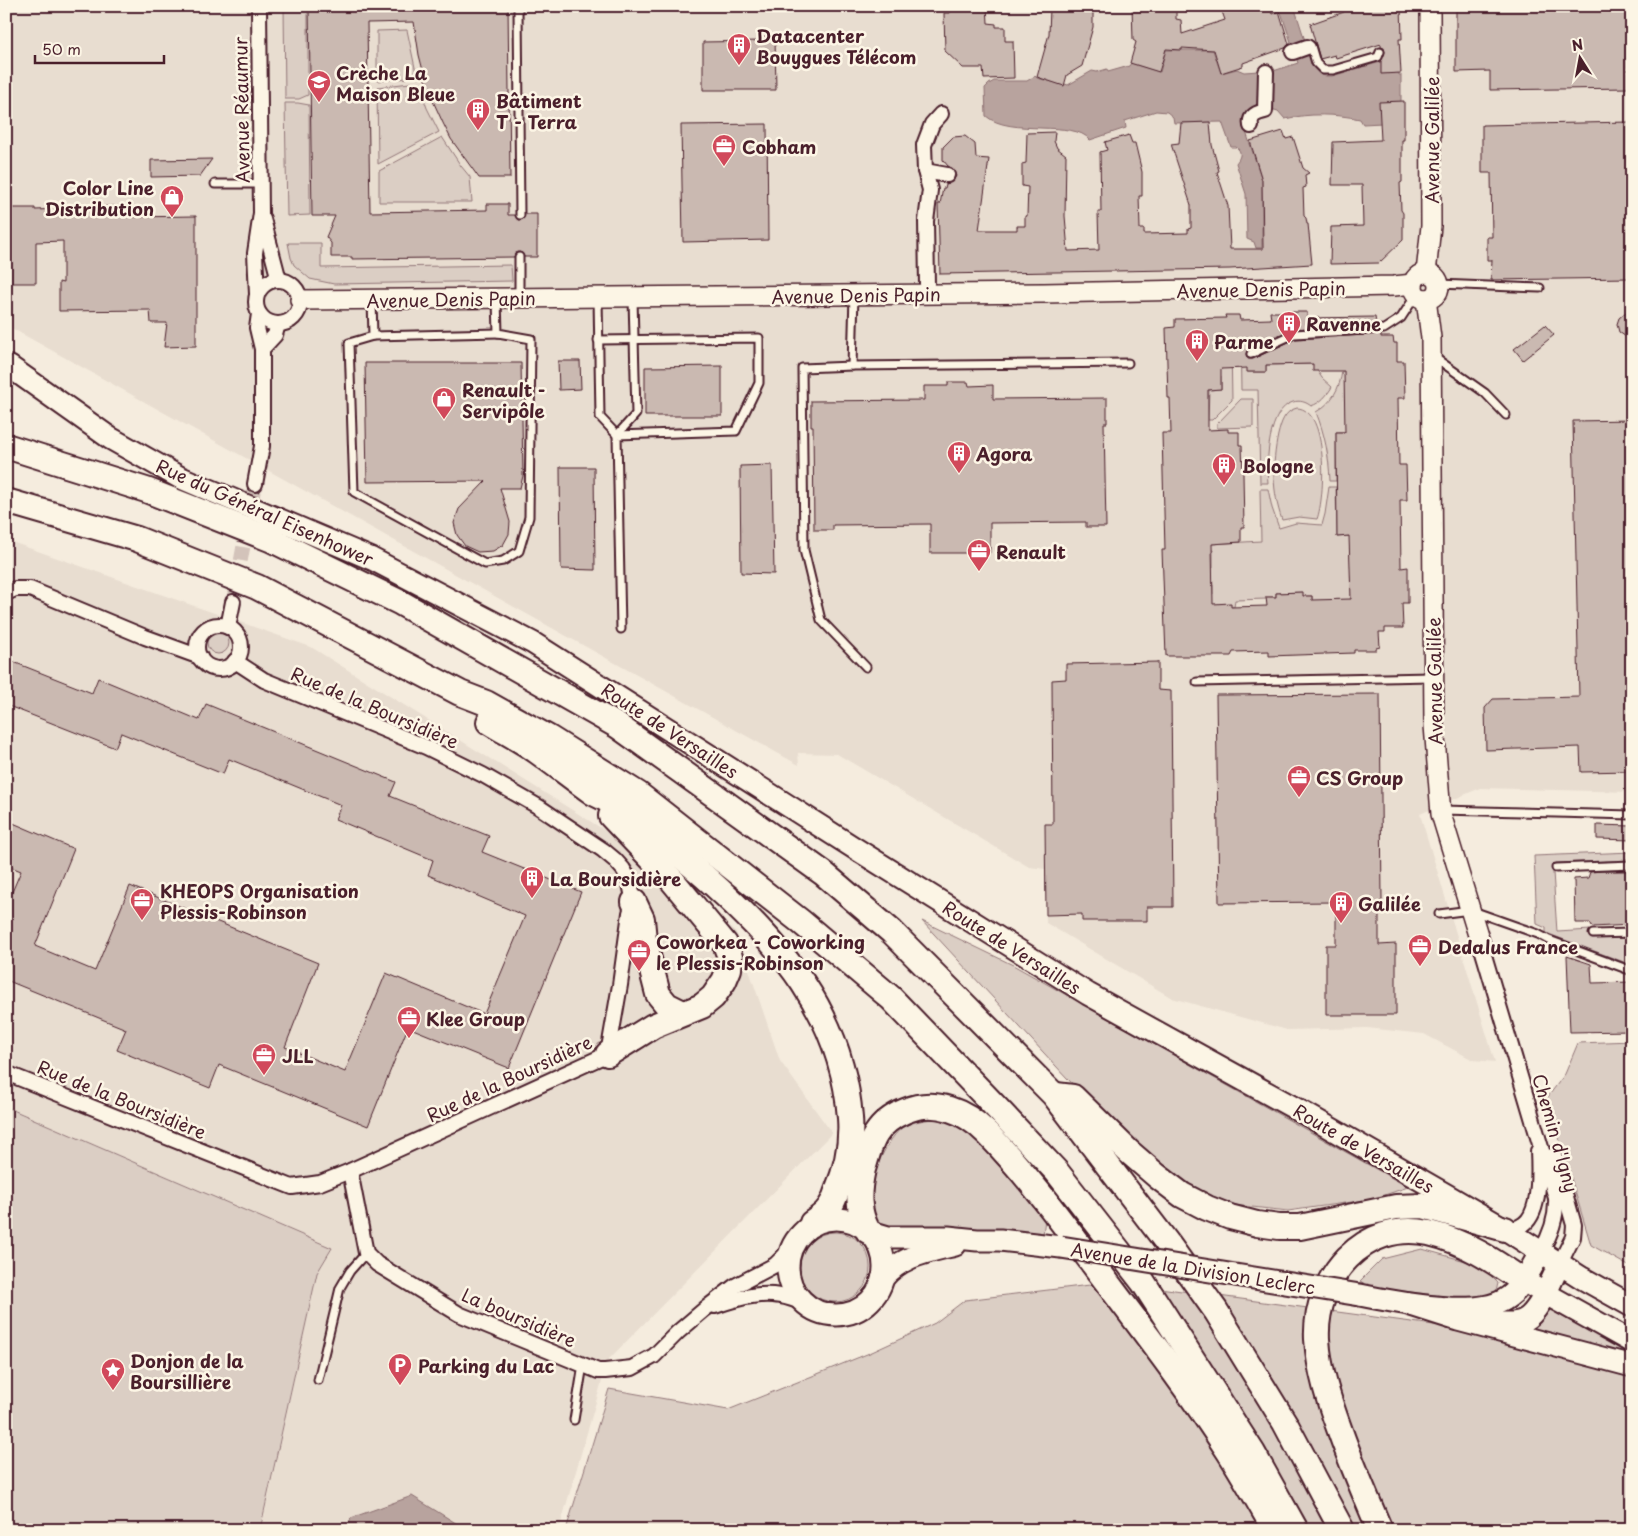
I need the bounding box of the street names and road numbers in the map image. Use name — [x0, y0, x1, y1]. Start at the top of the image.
street label: Avenue Réaumur — [226, 36, 256, 183]
street label: Avenue Galilée — [1418, 76, 1445, 204]
street label: Avenue Denis Papin — [1176, 274, 1346, 304]
street label: Avenue Denis Papin — [771, 280, 941, 310]
street label: Avenue Denis Papin — [366, 284, 536, 314]
street label: Rue du Général Eisenhower — [152, 452, 378, 572]
street label: Avenue Galilée — [1419, 617, 1449, 745]
street label: Rue de la Boursidière — [287, 659, 463, 755]
street label: Route de Versailles — [596, 676, 744, 784]
street label: Route de Versailles — [938, 894, 1086, 1000]
street label: Rue de la Boursidière — [422, 1028, 596, 1128]
street label: Rue de la Boursidière — [34, 1053, 211, 1145]
street label: Chemin d'Igny — [1526, 1071, 1586, 1195]
street label: Route de Versailles — [1289, 1097, 1439, 1199]
street label: Avenue de la Division Leclerc — [1069, 1235, 1317, 1301]
street label: La boursidière — [458, 1281, 581, 1353]

